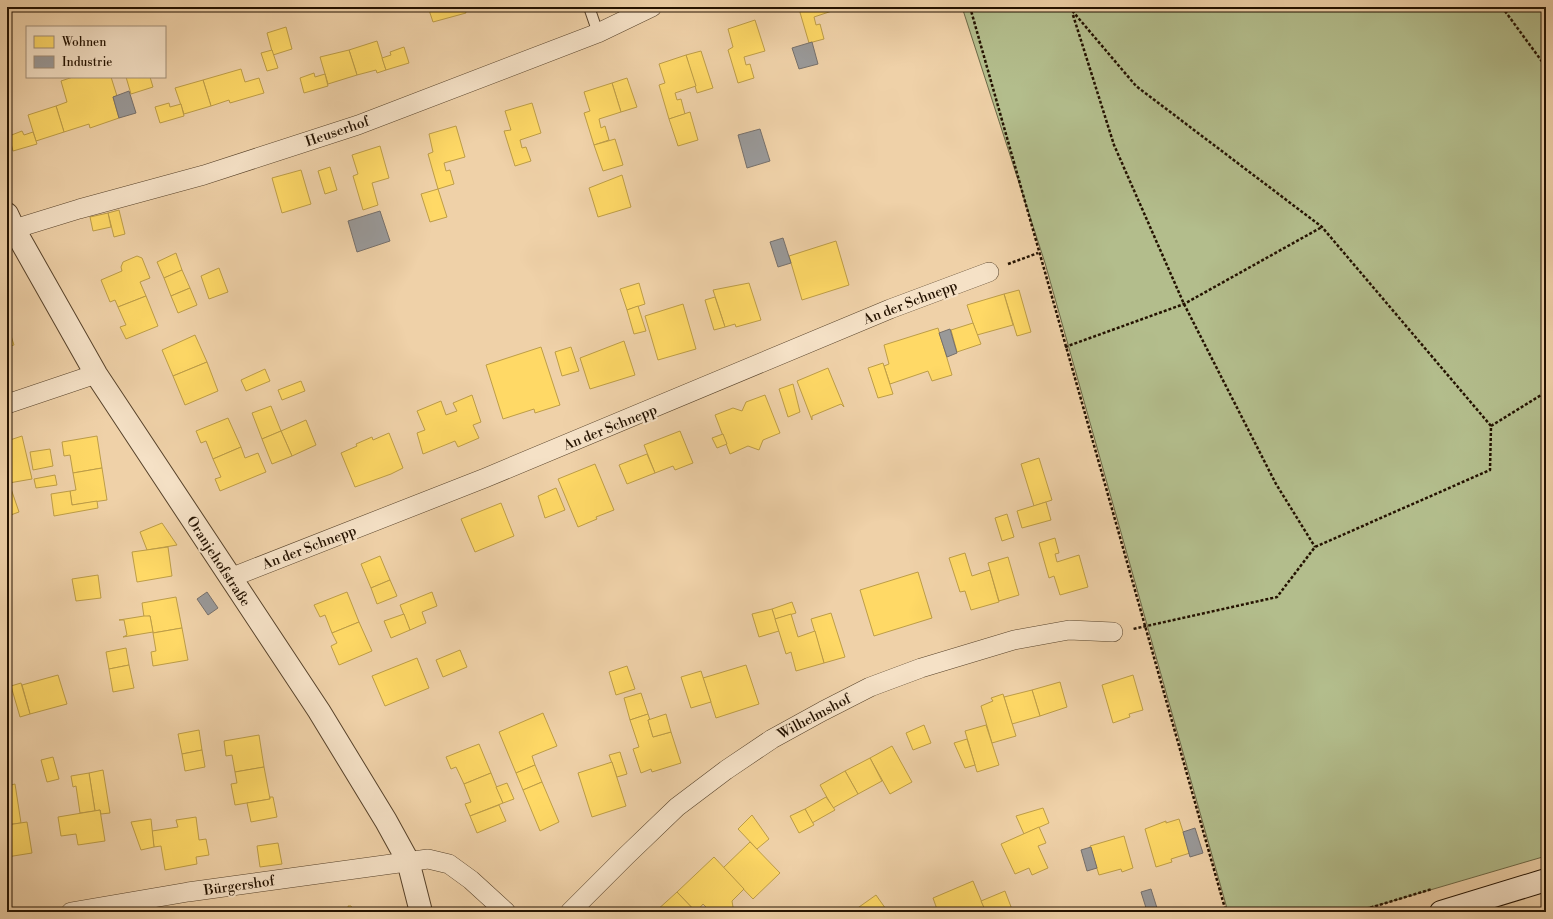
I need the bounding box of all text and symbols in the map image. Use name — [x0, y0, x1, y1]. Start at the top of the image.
legend — [26, 26, 166, 78]
text: Wohnen — [61, 35, 106, 50]
text: Industrie — [62, 55, 112, 70]
street label: Heuserhof — [303, 112, 372, 151]
street label: An der Schnepp — [860, 277, 960, 330]
street label: An der Schnepp — [560, 401, 660, 455]
street label: Oranjehofstraße — [182, 513, 254, 610]
street label: An der Schnepp — [259, 522, 359, 575]
street label: Wilhelmshof — [774, 690, 855, 744]
street label: Bürgershof — [202, 872, 277, 900]

